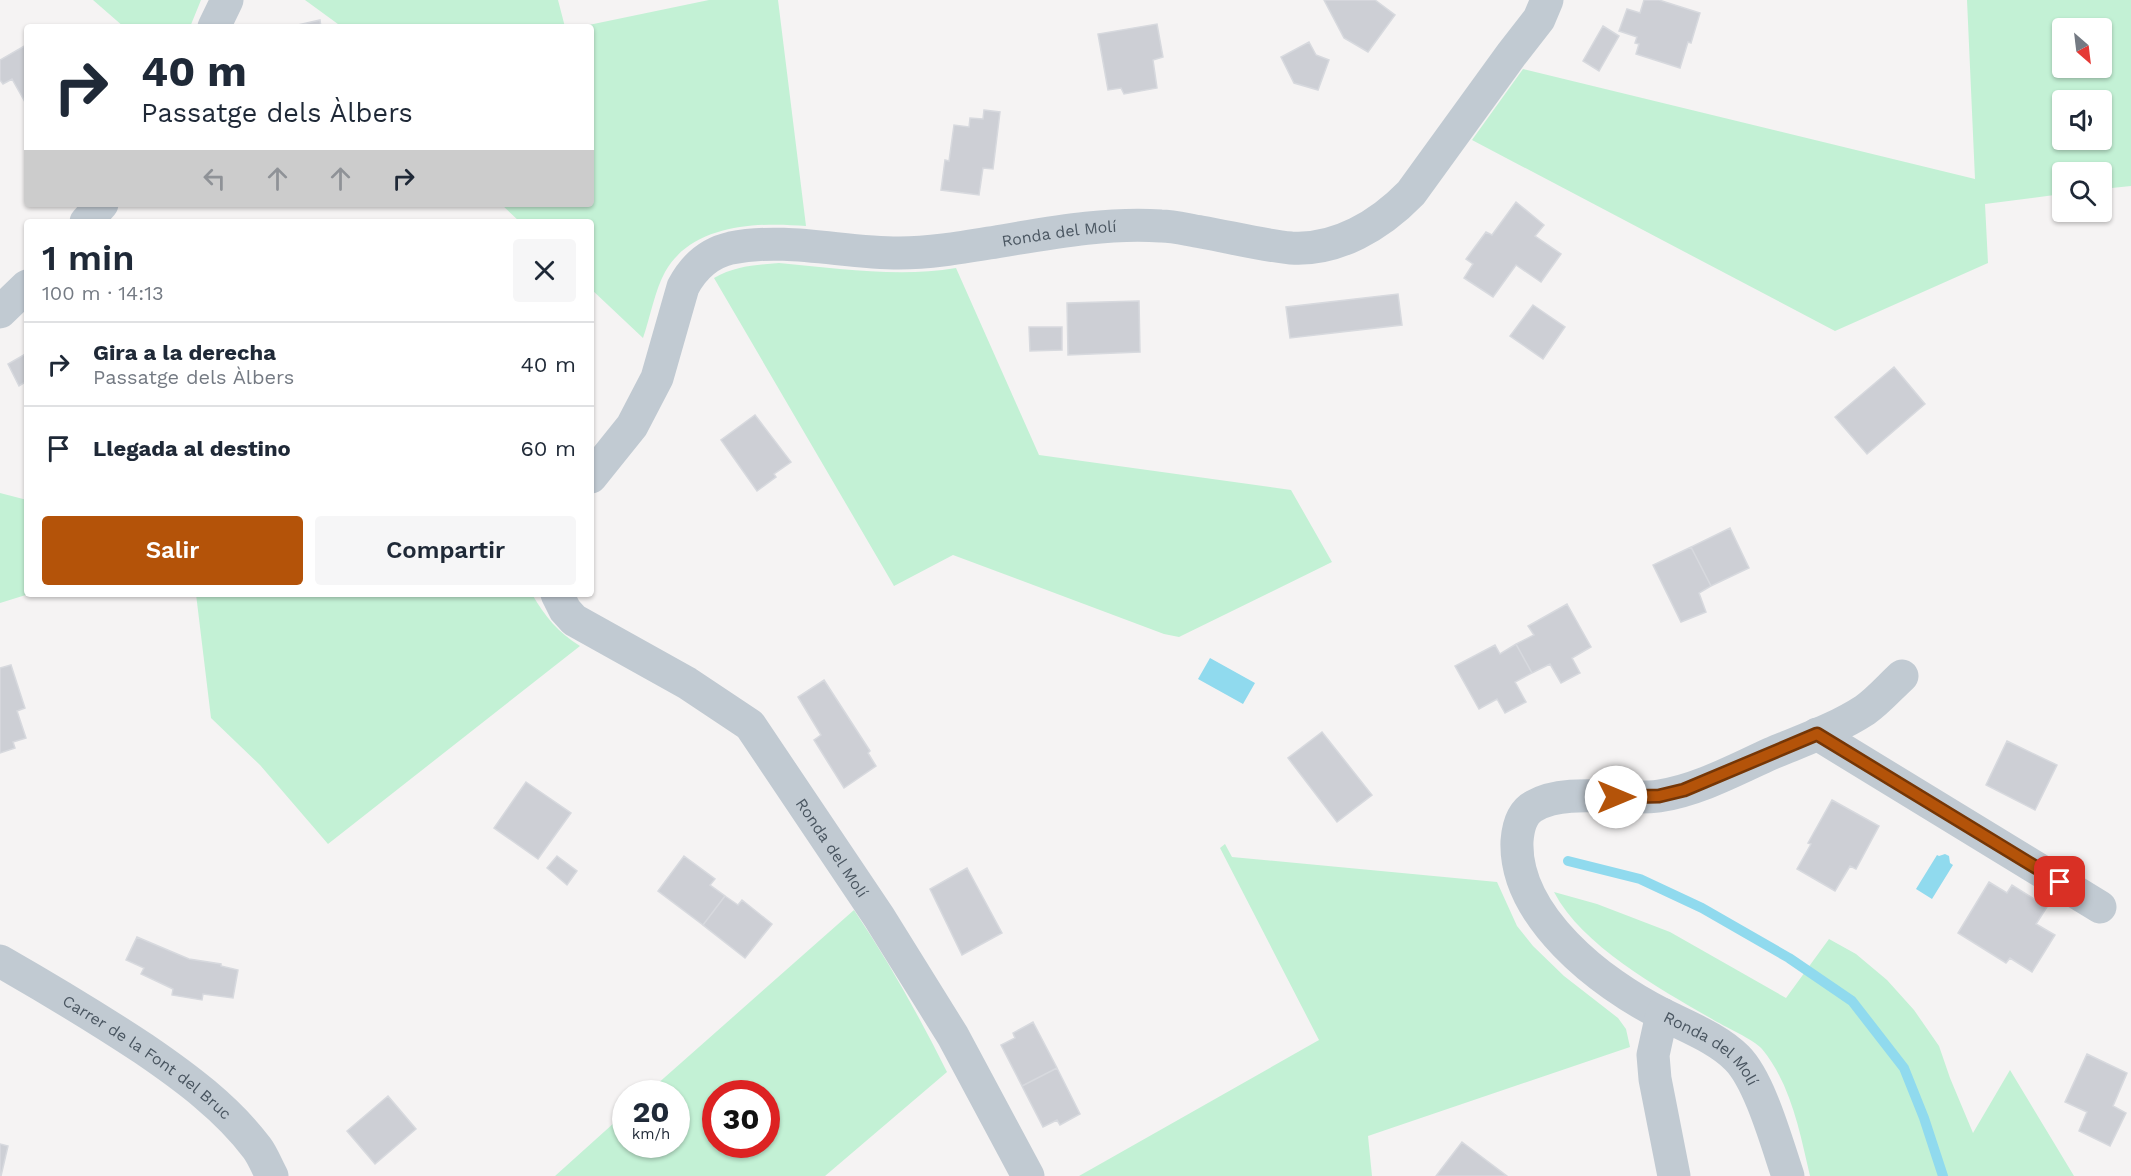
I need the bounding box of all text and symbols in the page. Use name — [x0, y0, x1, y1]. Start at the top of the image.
north arrow — [2052, 18, 2112, 78]
map controls — [2052, 18, 2112, 222]
text: 40 m — [141, 47, 247, 96]
icon: right — [42, 48, 120, 126]
button: sound — [2052, 90, 2112, 150]
text: Passatge dels Àlbers — [141, 97, 413, 129]
icon: left — [198, 162, 231, 195]
icon: ahead — [261, 162, 294, 195]
icon: ahead — [324, 162, 357, 195]
icon: right — [387, 162, 420, 195]
button: search — [2052, 162, 2112, 222]
street label: Ronda del Molí — [1000, 217, 1117, 251]
text: 1 min — [42, 237, 134, 279]
button: close — [513, 239, 576, 302]
text: 100 m · 14:13 — [42, 281, 164, 305]
text: Gira a la derecha — [93, 340, 276, 365]
icon: right — [42, 348, 75, 381]
text: 40 m — [520, 352, 576, 377]
text: Passatge dels Àlbers — [93, 365, 294, 389]
icon: arrive — [42, 432, 75, 465]
text: Llegada al destino — [93, 436, 291, 461]
text: 60 m — [520, 436, 576, 461]
button: Salir — [42, 516, 303, 585]
button: Compartir — [315, 516, 576, 585]
position arrow — [1584, 765, 1648, 829]
street label: Ronda del Molí — [792, 795, 872, 901]
pin — [2034, 856, 2085, 907]
icon: arrive — [2043, 865, 2076, 898]
street label: Carrer de la Font del Bruc — [59, 991, 236, 1124]
street label: Ronda del Molí — [1660, 1007, 1762, 1089]
speed limit sign: 30 — [702, 1080, 780, 1158]
text: 20 — [632, 1094, 670, 1129]
text: km/h — [632, 1125, 670, 1143]

